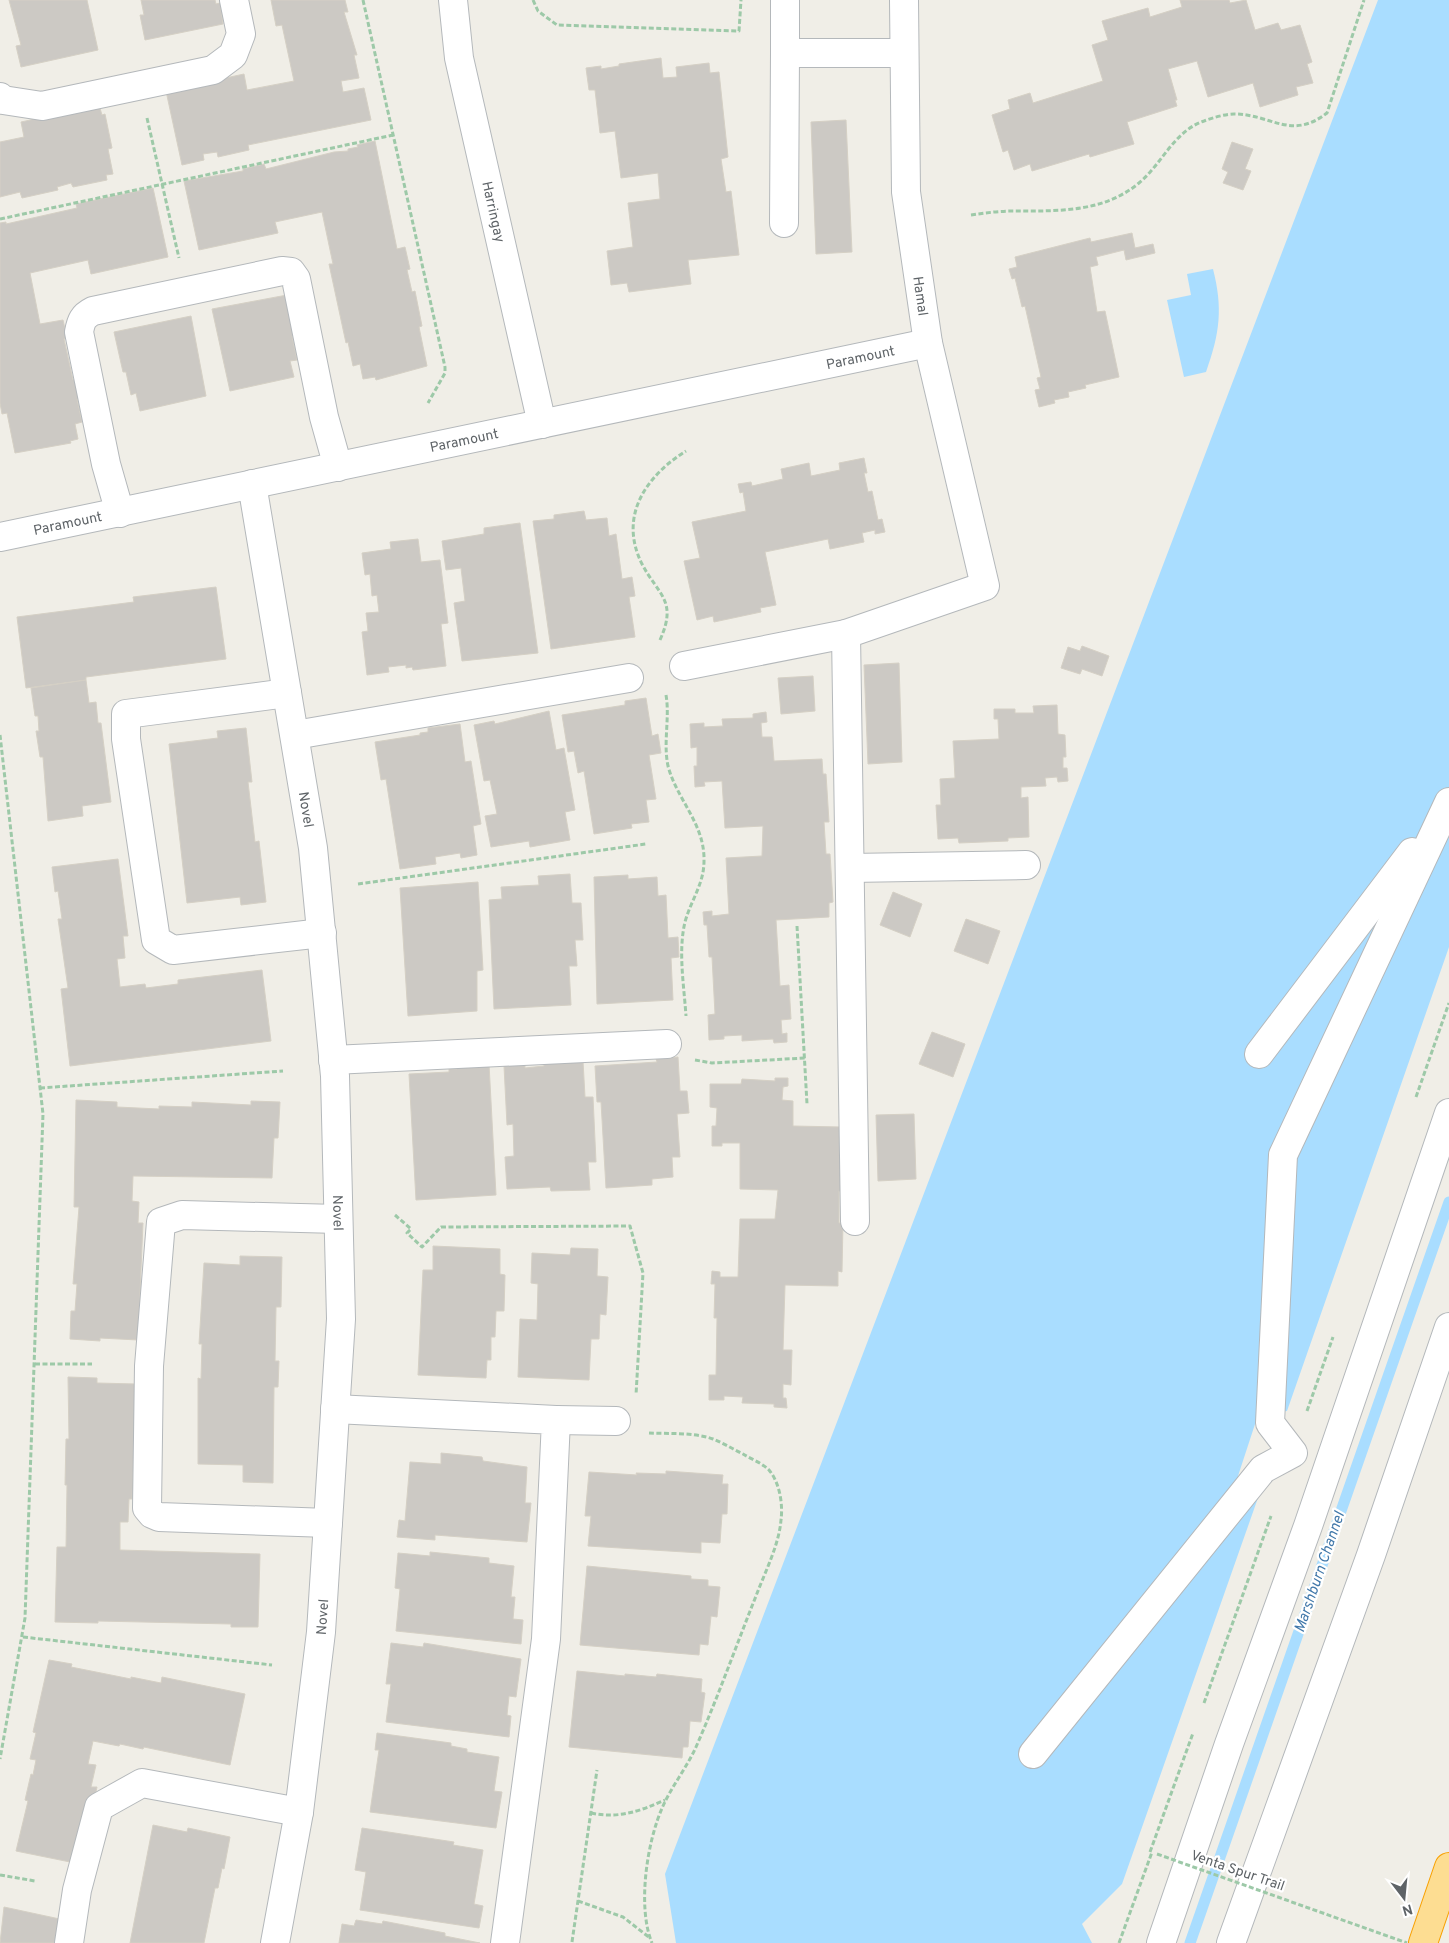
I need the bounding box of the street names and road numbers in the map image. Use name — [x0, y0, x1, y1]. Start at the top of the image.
street label: Harringay — [477, 180, 508, 244]
street label: Hamal — [908, 275, 931, 317]
street label: Paramount — [825, 343, 897, 374]
street label: Paramount — [428, 426, 500, 457]
street label: Paramount — [32, 509, 104, 540]
street label: Novel — [294, 791, 316, 829]
street label: Novel — [328, 1195, 346, 1231]
street label: Novel — [314, 1599, 333, 1636]
street label: Venta Spur Trail — [1188, 1847, 1287, 1895]

